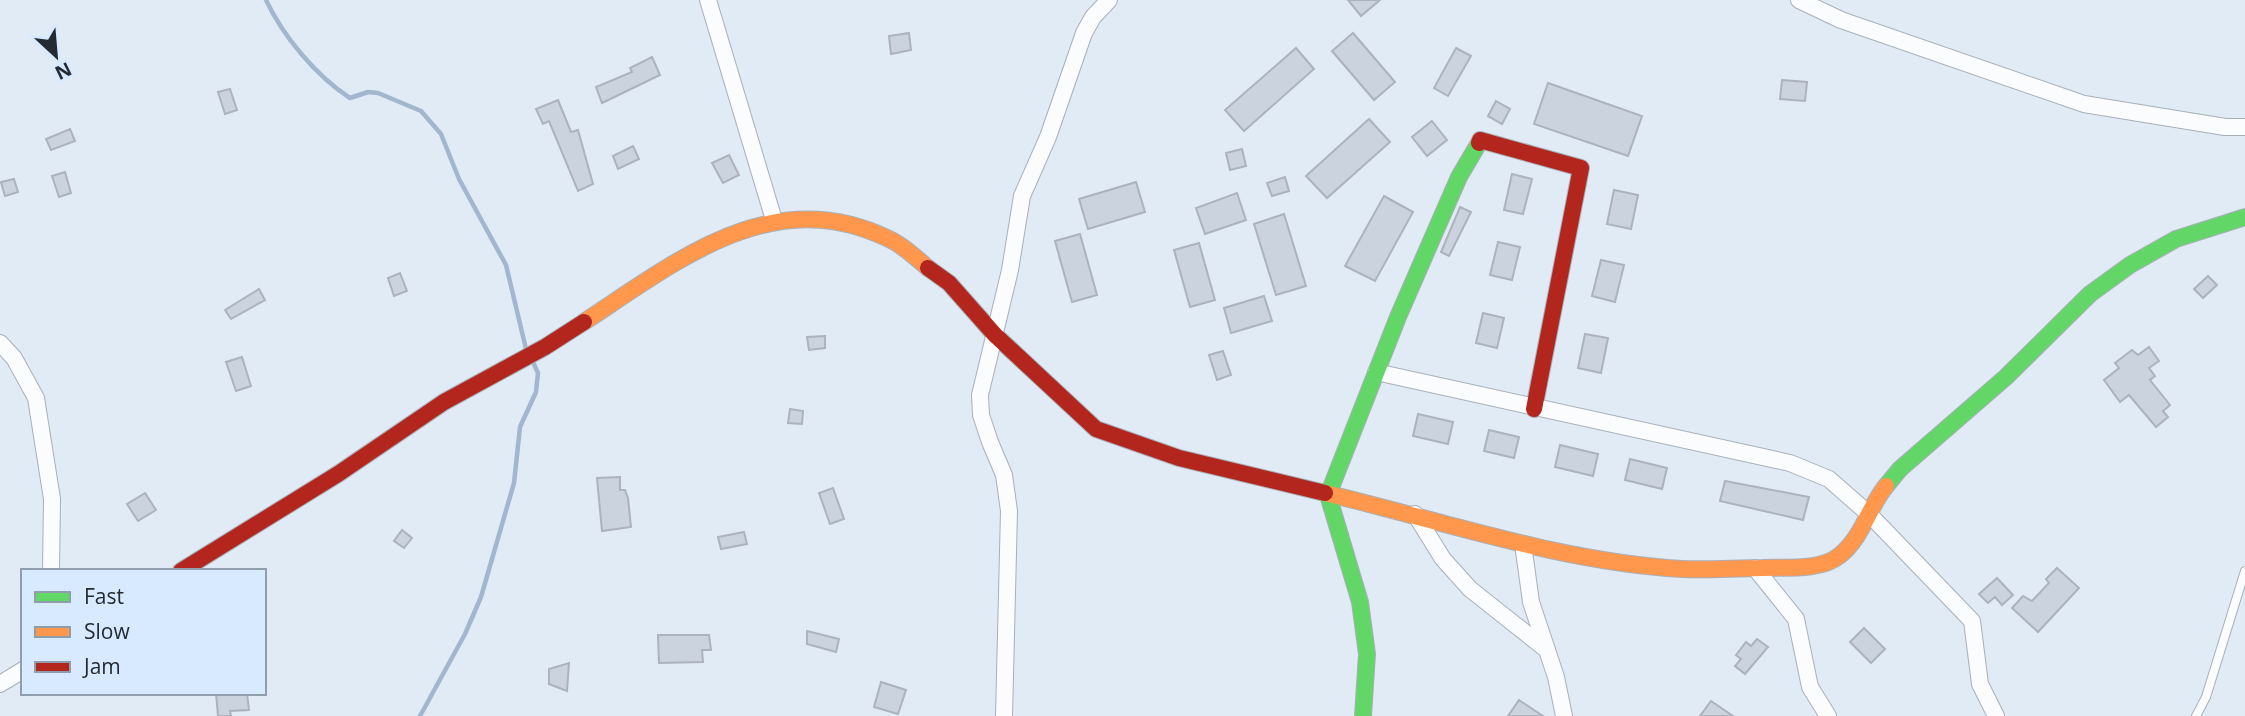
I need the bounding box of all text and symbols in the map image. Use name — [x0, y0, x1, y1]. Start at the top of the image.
north arrow — [21, 21, 91, 91]
text: N — [51, 56, 76, 86]
legend — [21, 569, 266, 695]
text: Fast — [84, 582, 124, 610]
text: Slow — [84, 617, 130, 645]
text: Jam — [82, 652, 121, 680]

